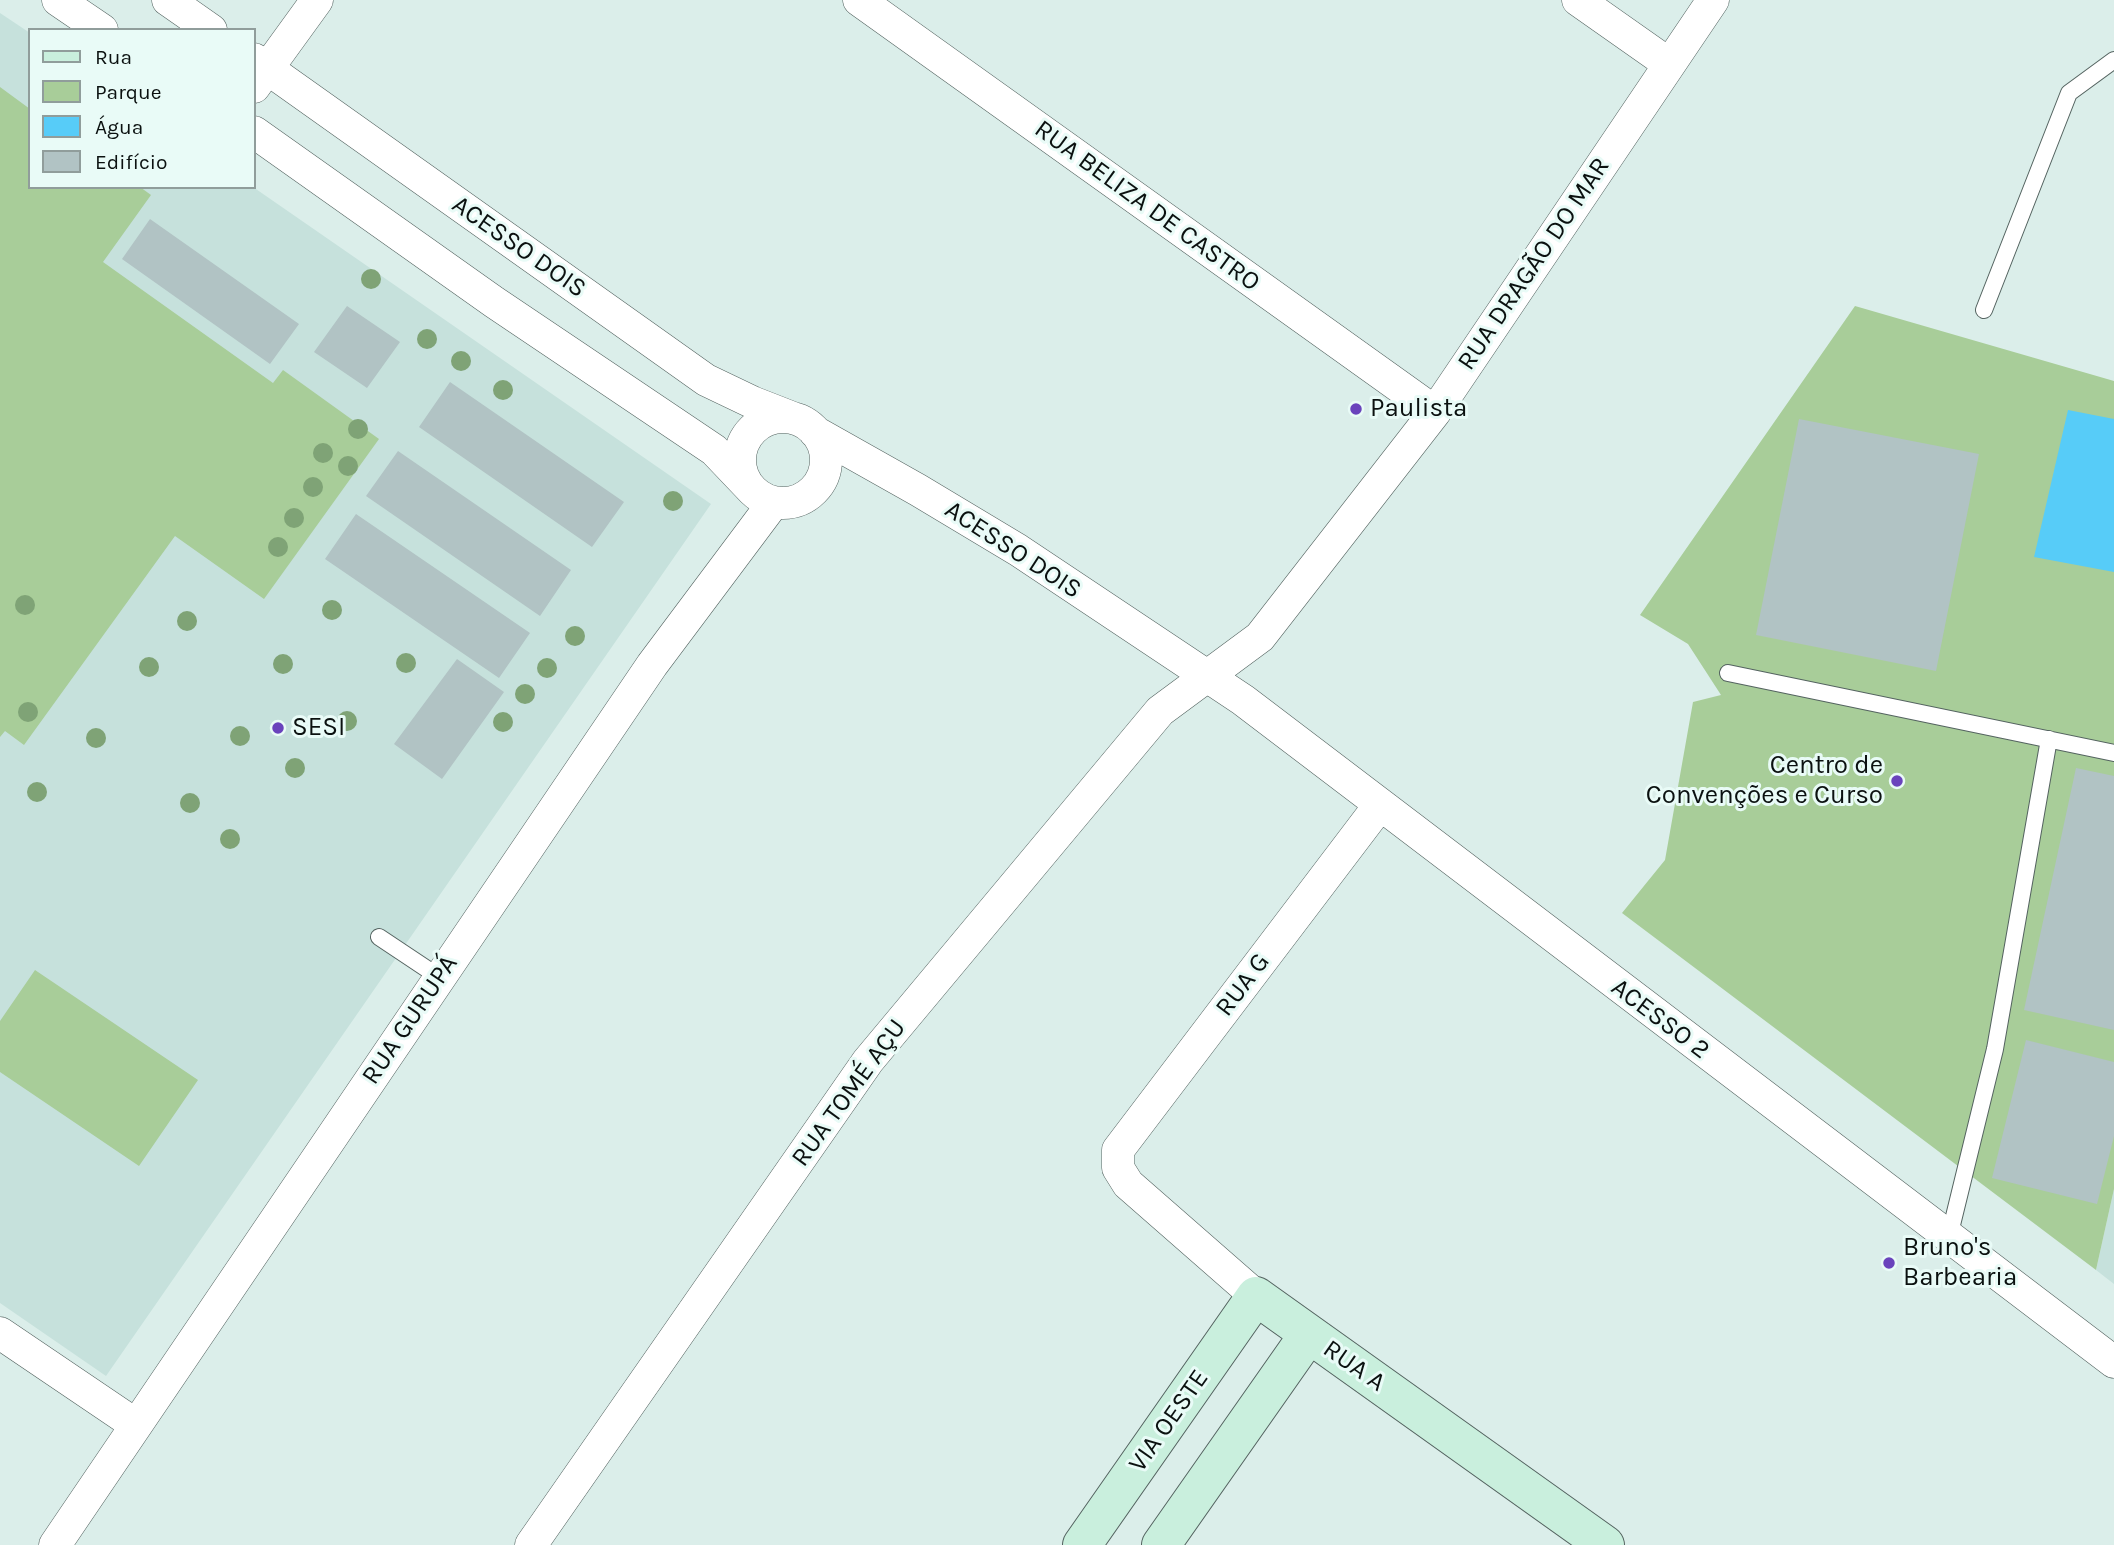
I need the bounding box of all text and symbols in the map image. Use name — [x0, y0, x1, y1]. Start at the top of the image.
legend — [28, 28, 256, 189]
text: Rua — [95, 45, 132, 69]
text: Parque — [95, 80, 162, 104]
street label: RUA BELIZA DE CASTRO — [1028, 114, 1266, 298]
text: Água — [95, 115, 143, 139]
text: Edifício — [95, 150, 168, 174]
street label: RUA DRAGÃO DO MAR — [1451, 152, 1617, 376]
street label: ACESSO DOIS — [446, 189, 592, 305]
place label: Paulista — [1370, 393, 1467, 425]
marker: Paulista — [1348, 401, 1364, 417]
street label: ACESSO DOIS — [939, 494, 1087, 606]
place label: SESI — [292, 712, 345, 744]
marker: SESI — [270, 720, 286, 736]
place label: Centro de Convenções e Curso — [1646, 750, 1883, 812]
marker: Centro de Convenções e Curso — [1889, 773, 1905, 789]
street label: RUA G — [1209, 947, 1277, 1023]
street label: RUA GURUPÁ — [355, 950, 465, 1090]
street label: ACESSO 2 — [1605, 972, 1715, 1066]
street label: RUA TOMÉ AÇU — [785, 1013, 913, 1173]
place label: Bruno's Barbearia — [1903, 1232, 2017, 1294]
marker: Bruno's Barbearia — [1881, 1255, 1897, 1271]
street label: RUA A — [1317, 1333, 1391, 1399]
street label: VIA OESTE — [1122, 1364, 1216, 1478]

